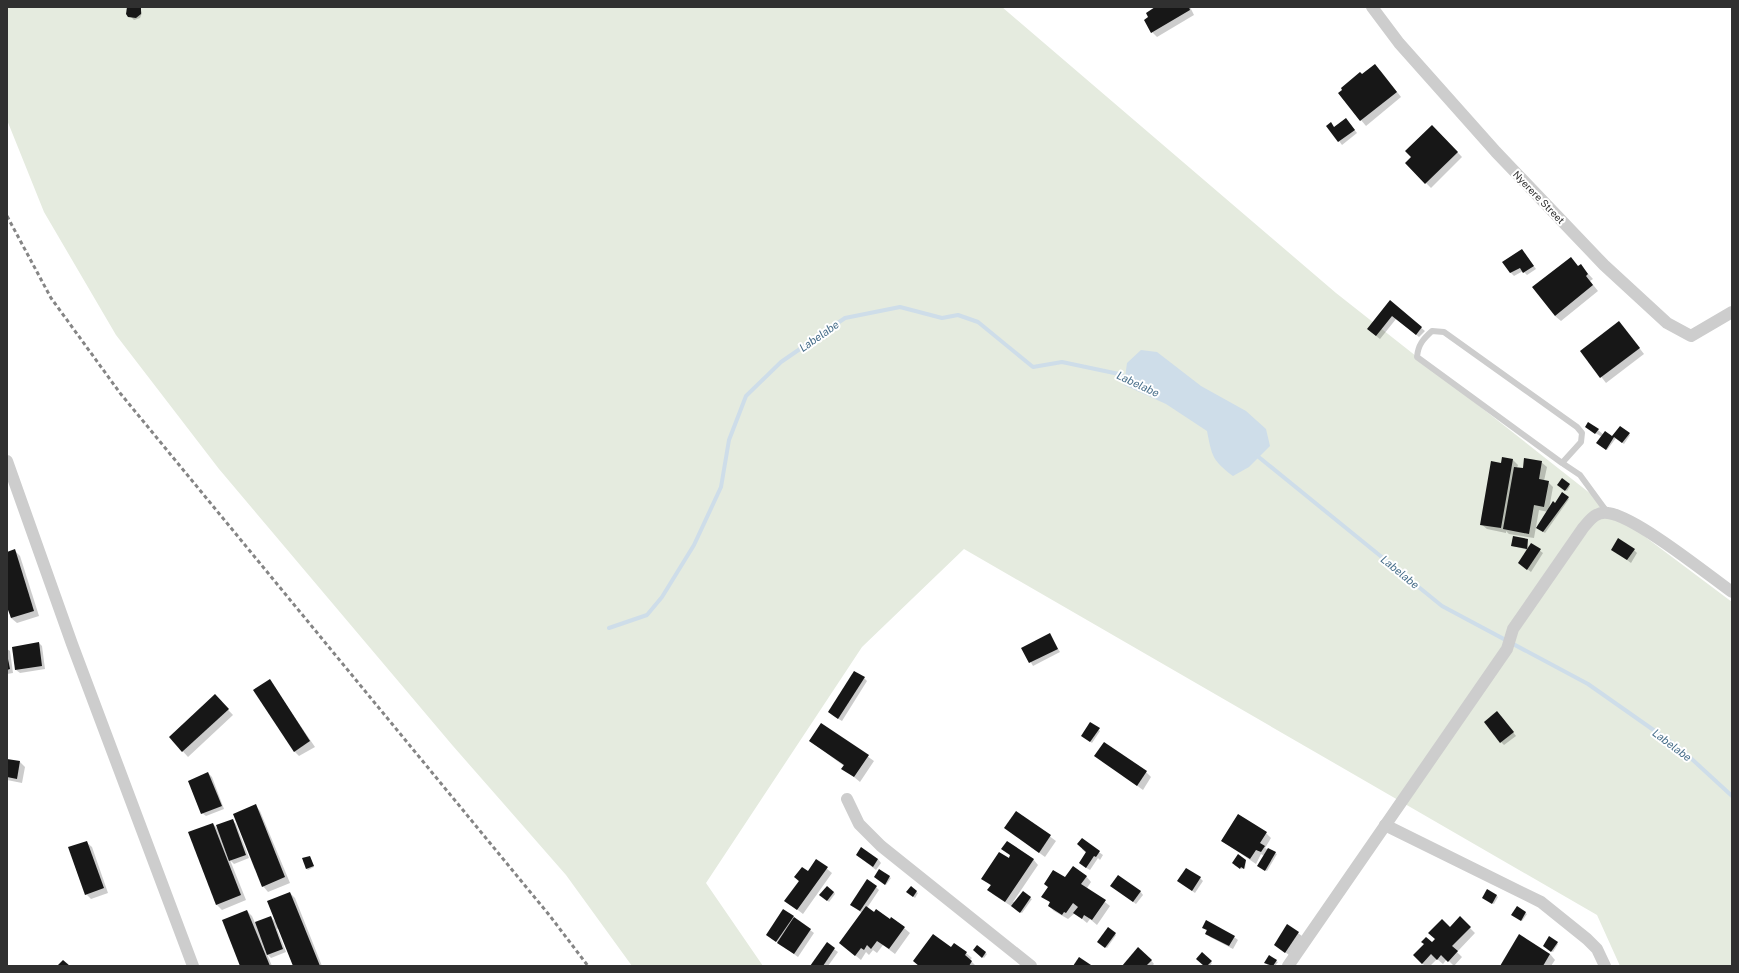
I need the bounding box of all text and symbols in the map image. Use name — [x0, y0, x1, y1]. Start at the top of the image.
street label: Nyerere Street — [1511, 168, 1567, 226]
water label: Labelabe — [797, 318, 841, 354]
water label: Labelabe — [1115, 369, 1161, 399]
water label: Labelabe — [1379, 553, 1421, 591]
water label: Labelabe — [1650, 726, 1694, 764]

